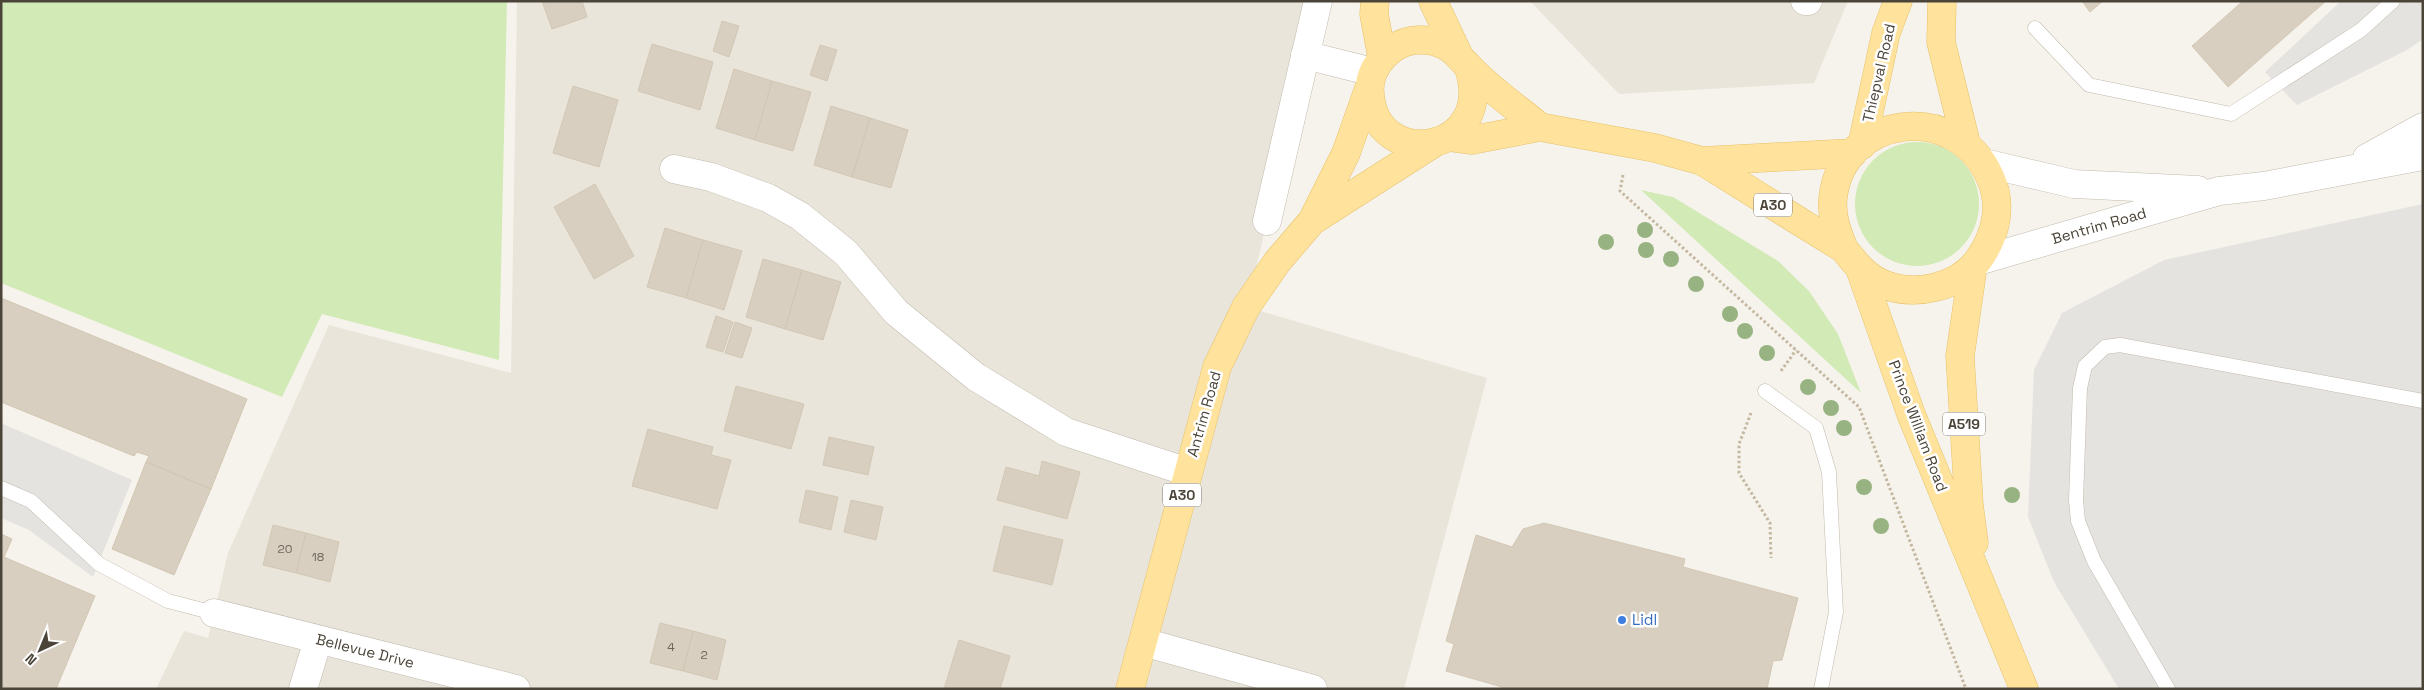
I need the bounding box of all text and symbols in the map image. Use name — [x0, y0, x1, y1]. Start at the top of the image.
street label: Thiepval Road — [1858, 22, 1899, 124]
road number: A30 — [1754, 194, 1792, 216]
street label: Bentrim Road — [2049, 203, 2148, 248]
street label: Prince William Road — [1885, 357, 1952, 494]
street label: Antrim Road — [1182, 369, 1225, 459]
road number: A519 — [1943, 412, 1985, 436]
road number: A30 — [1163, 484, 1201, 506]
house number: 20 — [278, 541, 292, 557]
house number: 18 — [312, 549, 324, 565]
place label: Lidl — [1632, 610, 1657, 629]
marker: Lidl — [1616, 614, 1628, 626]
north arrow — [15, 625, 65, 675]
street label: Bellevue Drive — [314, 629, 416, 672]
house number: 4 — [667, 639, 675, 655]
house number: 2 — [700, 647, 708, 663]
text: N — [21, 650, 41, 669]

